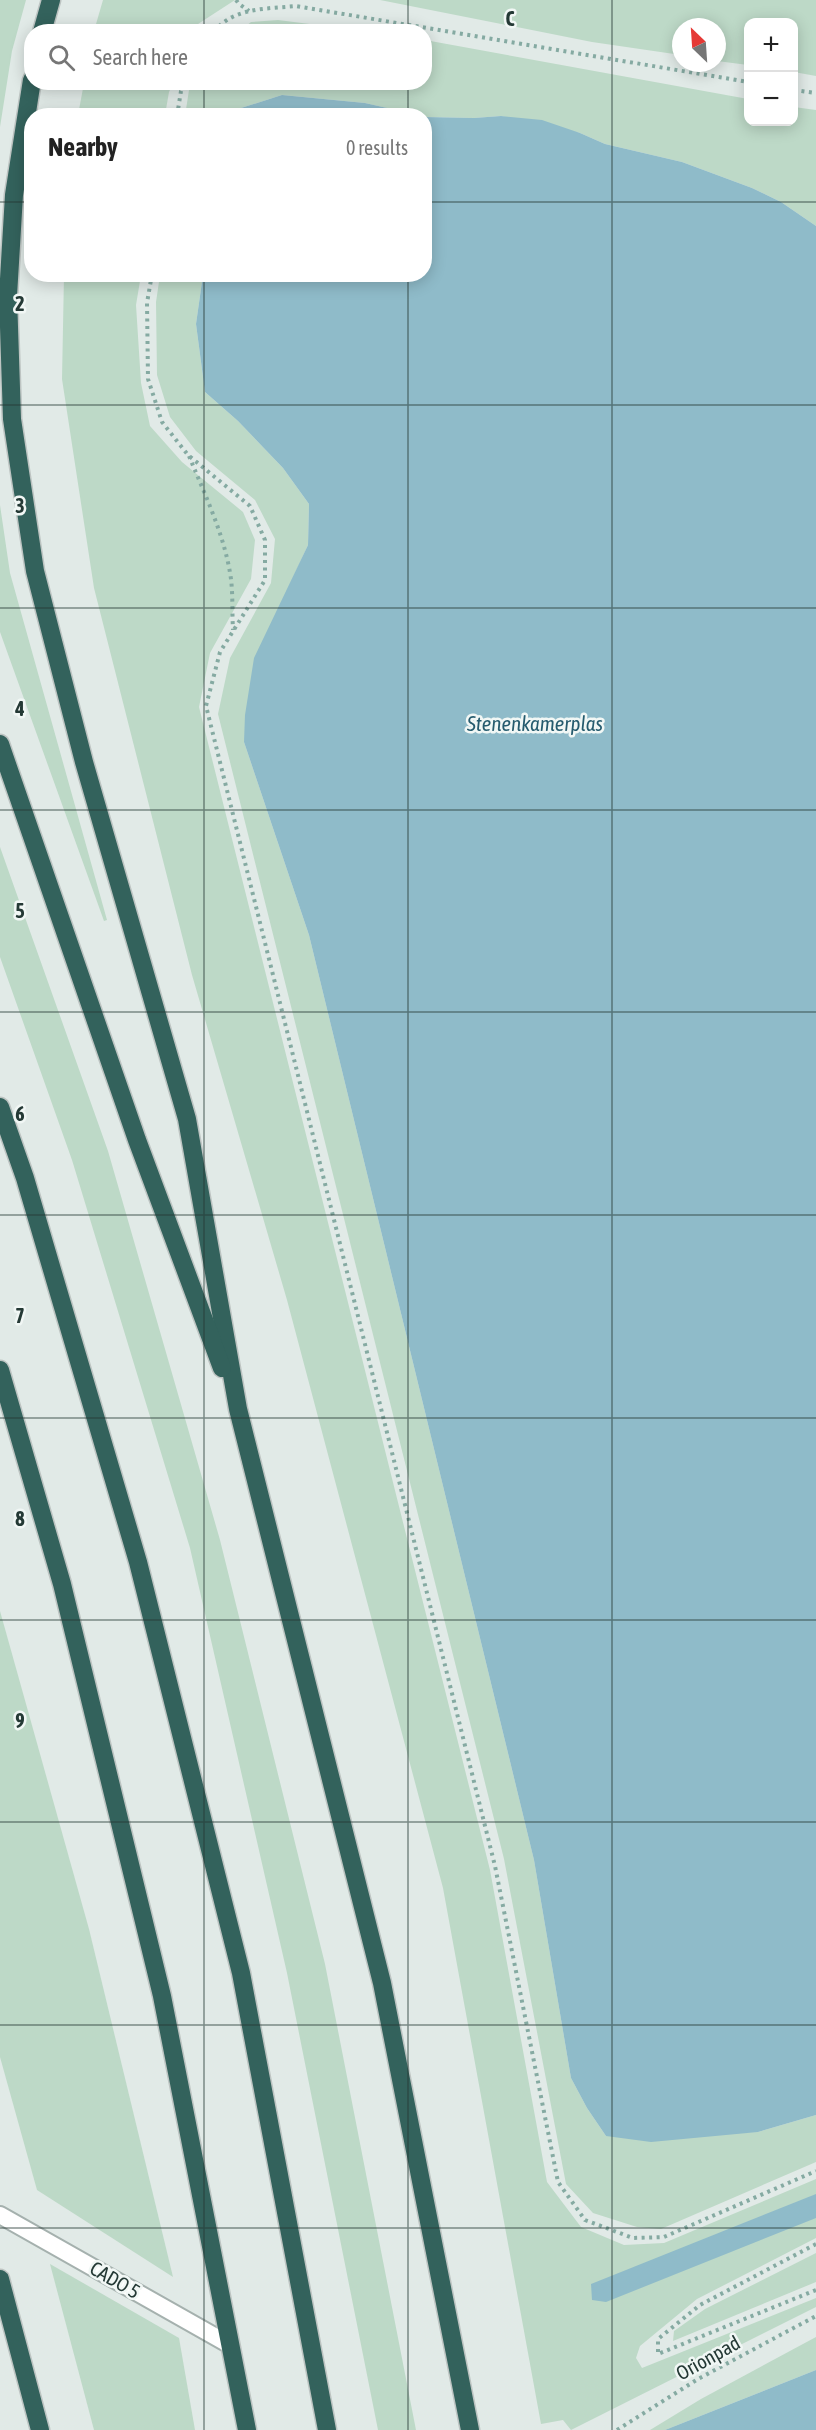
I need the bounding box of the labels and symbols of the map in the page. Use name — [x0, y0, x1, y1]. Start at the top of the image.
text: C — [506, 7, 515, 30]
north arrow — [672, 18, 726, 72]
text: 2 — [15, 292, 25, 315]
text: 3 — [15, 494, 25, 517]
text: 4 — [14, 697, 25, 720]
water label: Stenenkamerplas — [466, 711, 603, 735]
text: 5 — [15, 899, 25, 922]
text: 6 — [15, 1102, 25, 1125]
text: 7 — [15, 1304, 25, 1327]
text: 8 — [15, 1507, 25, 1530]
text: 9 — [15, 1709, 25, 1732]
street label: CADO 5 — [86, 2256, 144, 2303]
street label: Orionpad — [672, 2331, 744, 2384]

